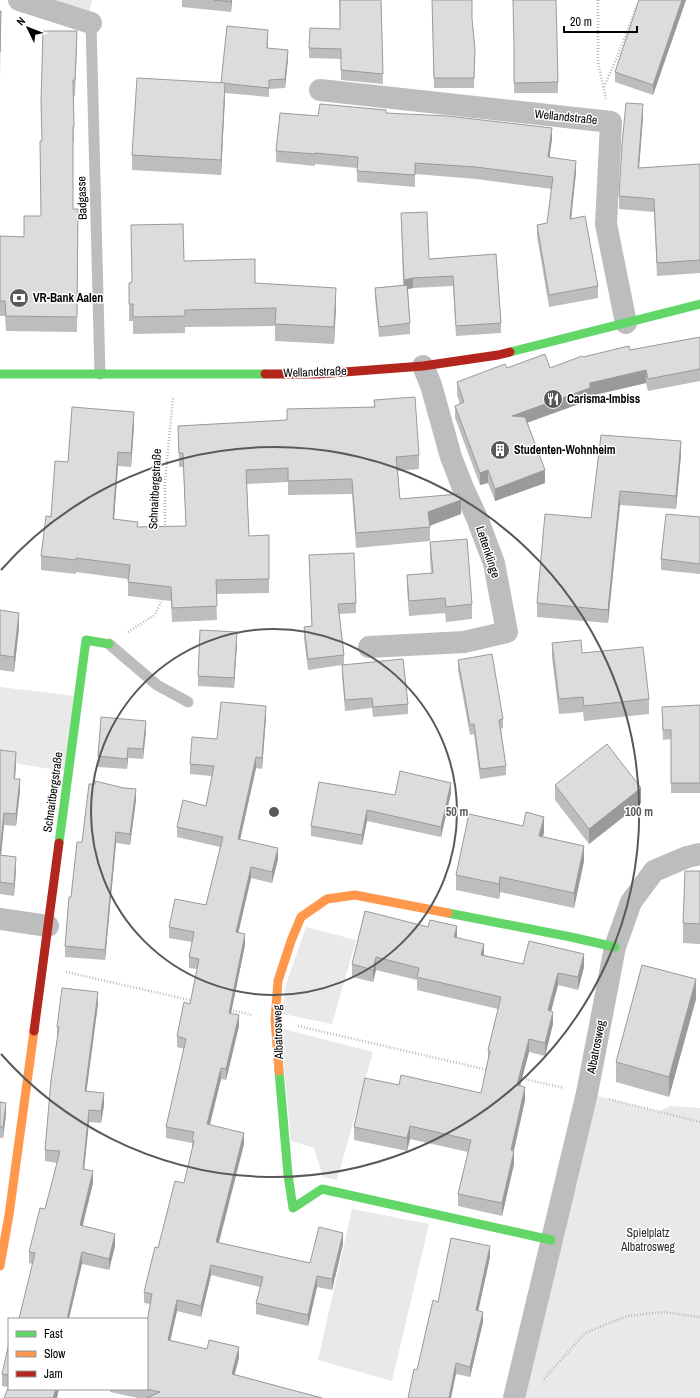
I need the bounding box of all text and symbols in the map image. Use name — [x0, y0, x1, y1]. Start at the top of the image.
north arrow — [8, 8, 48, 48]
scale bar — [564, 8, 637, 34]
text: N — [13, 14, 28, 28]
text: 20 m — [570, 14, 592, 30]
street label: Wellandstraße — [534, 106, 598, 128]
street label: Badgasse — [73, 176, 91, 220]
bank icon: VR-Bank Aalen — [8, 287, 30, 309]
place label: VR-Bank Aalen — [33, 290, 103, 306]
street label: Wellandstraße — [283, 363, 347, 381]
restaurant icon: Carisma-Imbiss — [542, 388, 564, 410]
place label: Carisma-Imbiss — [567, 391, 641, 407]
building icon: Studenten-Wohnheim — [489, 439, 511, 461]
place label: Studenten-Wohnheim — [514, 442, 616, 458]
street label: Schnaitbergstraße — [145, 448, 165, 530]
street label: Lettenklinge — [472, 524, 504, 580]
street label: Schnaitbergstraße — [39, 751, 67, 833]
text: 50 m — [446, 804, 468, 820]
text: 100 m — [625, 804, 653, 820]
centre of rings — [267, 805, 281, 819]
street label: Albatrosweg — [269, 1004, 287, 1060]
street label: Albatrosweg — [583, 1018, 609, 1076]
park label: Spielplatz Albatrosweg — [620, 1225, 676, 1255]
legend — [8, 1318, 148, 1390]
text: Fast — [44, 1326, 63, 1342]
text: Slow — [44, 1346, 66, 1362]
text: Jam — [44, 1366, 63, 1382]

